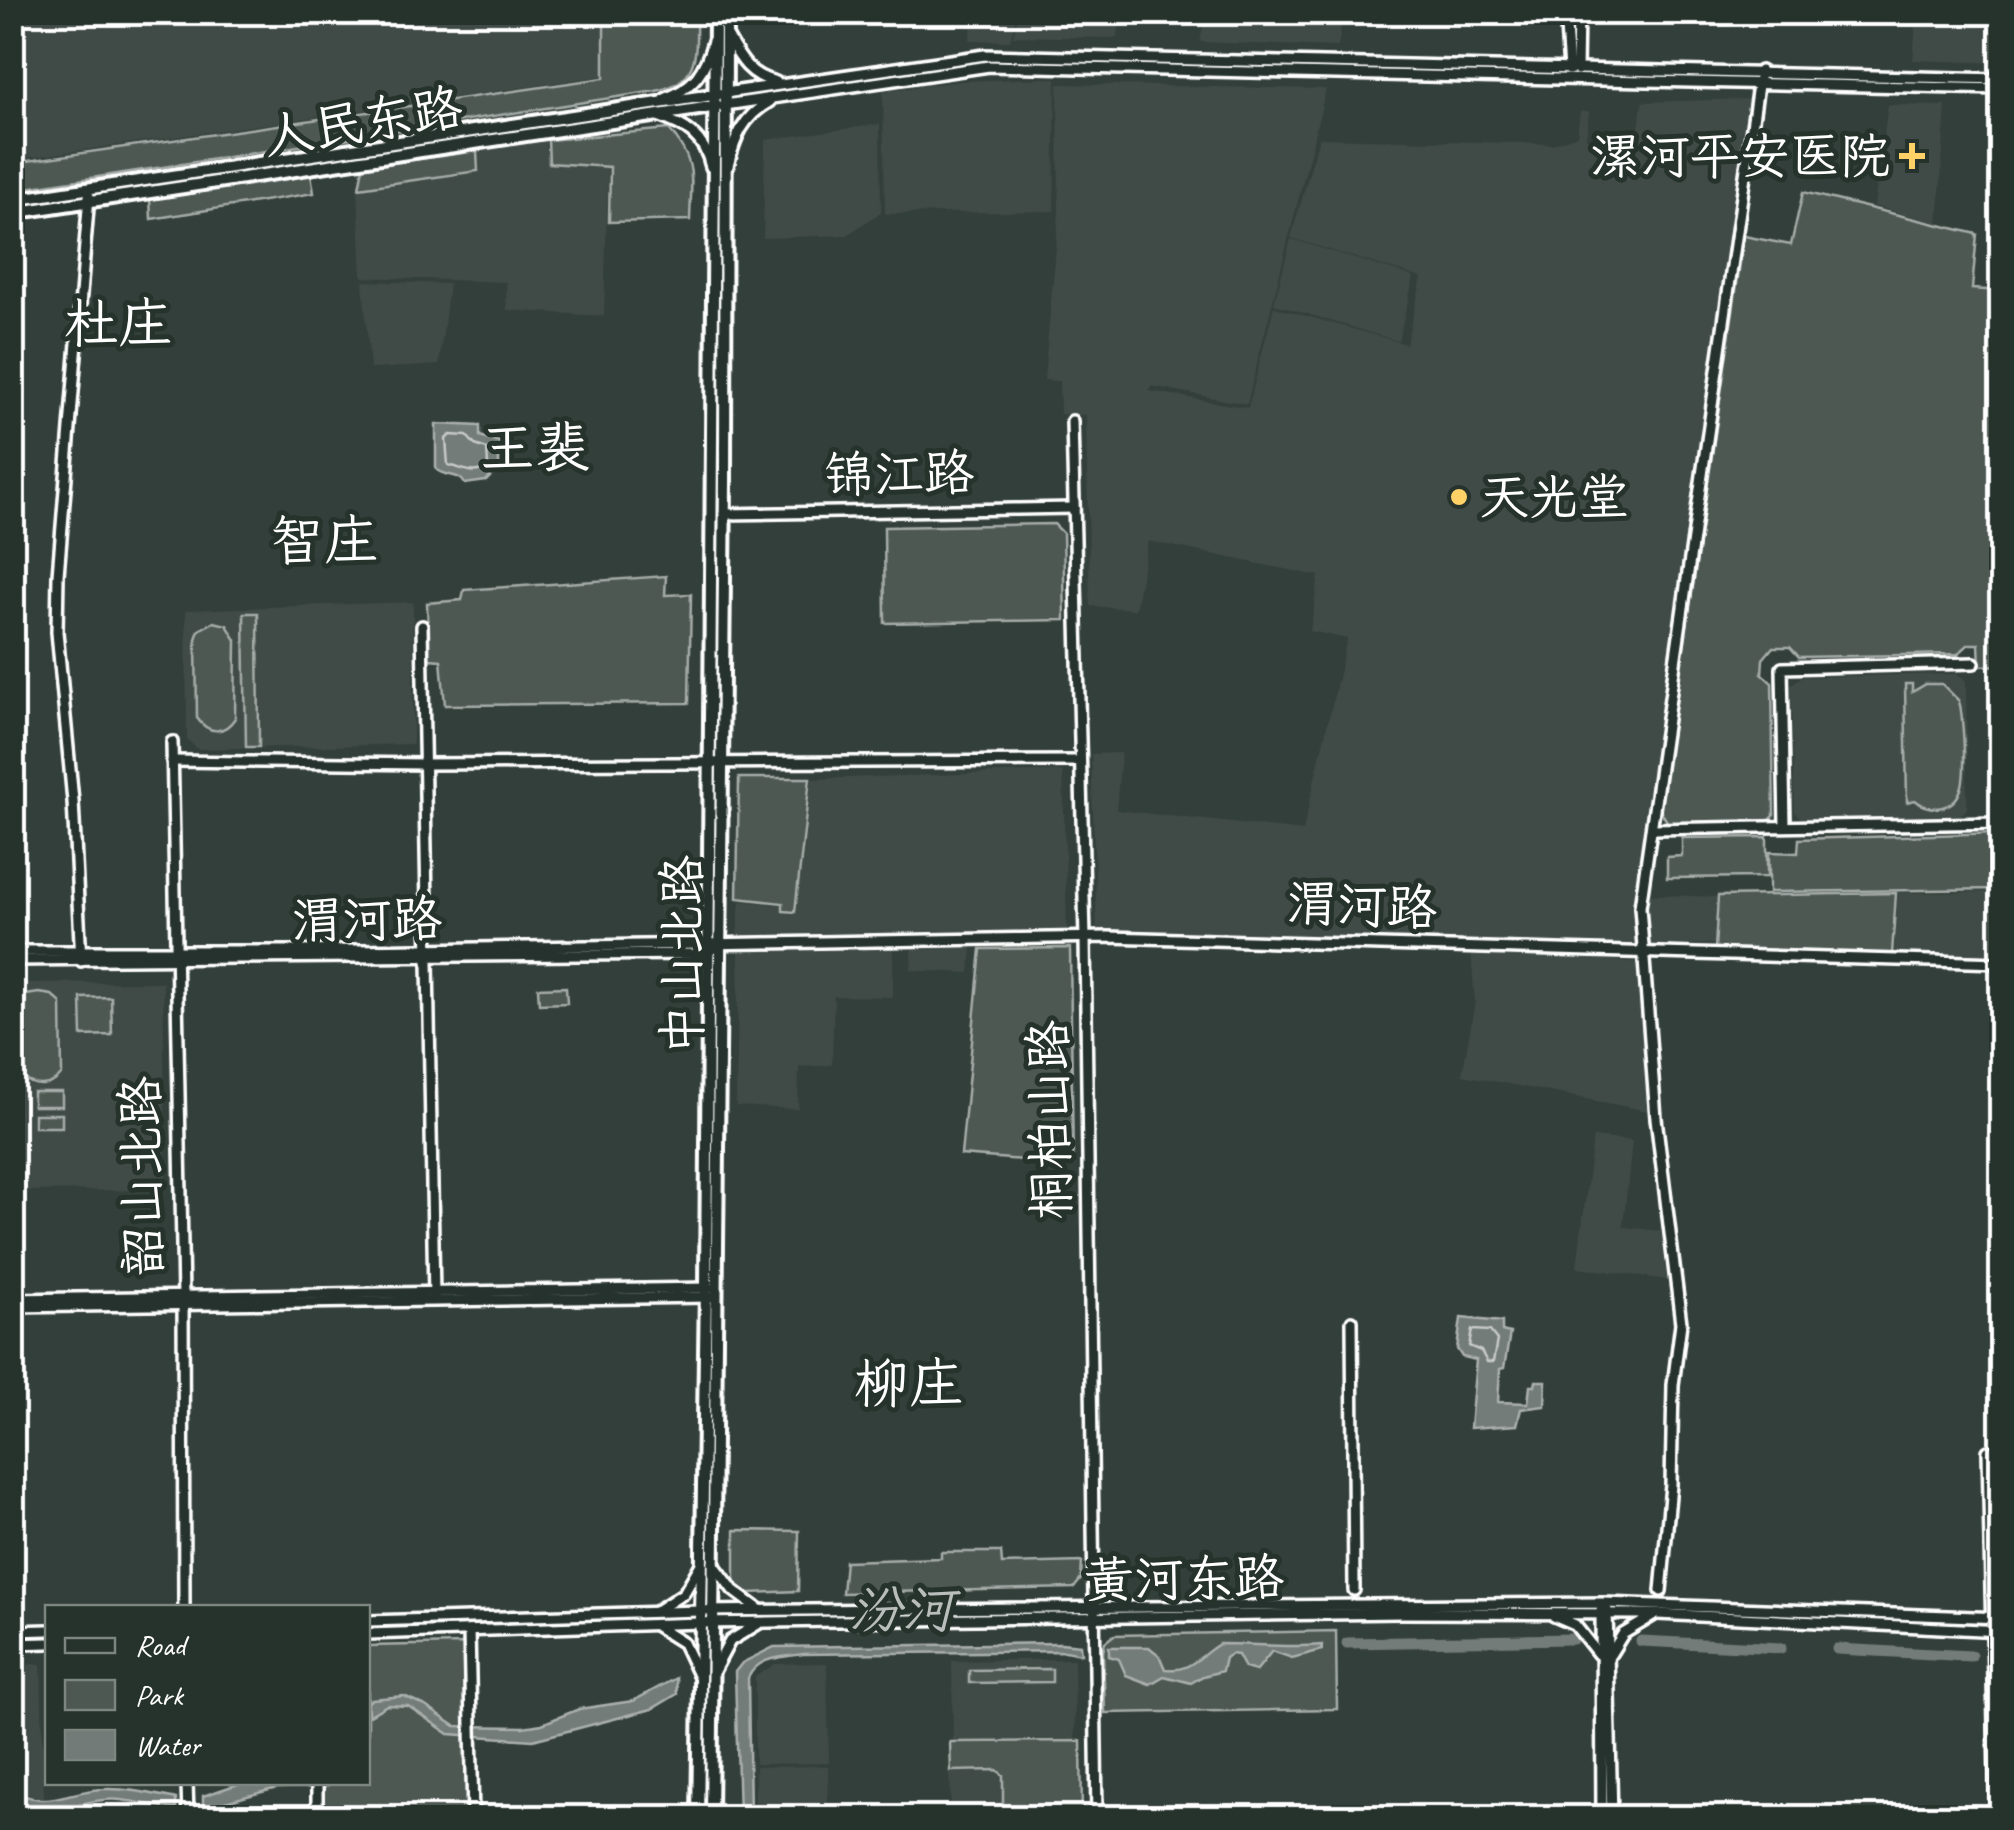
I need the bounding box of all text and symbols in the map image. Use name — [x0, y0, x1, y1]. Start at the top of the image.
street label: 人民东路 — [259, 75, 467, 169]
place label: 漯河平安医院 — [1590, 125, 1890, 188]
marker: 漯河平安医院 — [1899, 143, 1925, 169]
district label: 杜庄 — [63, 289, 173, 359]
district label: 王裴 — [480, 413, 590, 483]
street label: 锦江路 — [823, 441, 975, 507]
place label: 天光堂 — [1479, 466, 1629, 529]
marker: 天光堂 — [1448, 486, 1470, 508]
district label: 智庄 — [269, 506, 379, 576]
street label: 中山北路 — [651, 855, 714, 1055]
street label: 渭河路 — [1286, 872, 1438, 940]
street label: 渭河路 — [291, 887, 443, 953]
street label: 桐柏山路 — [1017, 1019, 1083, 1221]
street label: 韶山北路 — [109, 1075, 175, 1277]
district label: 柳庄 — [854, 1349, 964, 1419]
street label: 黄河东路 — [1083, 1546, 1285, 1612]
water label: 汾河 — [850, 1577, 961, 1643]
legend — [45, 1605, 370, 1785]
text: Road — [135, 1626, 189, 1664]
text: Park — [135, 1676, 185, 1714]
text: Water — [135, 1726, 202, 1764]

